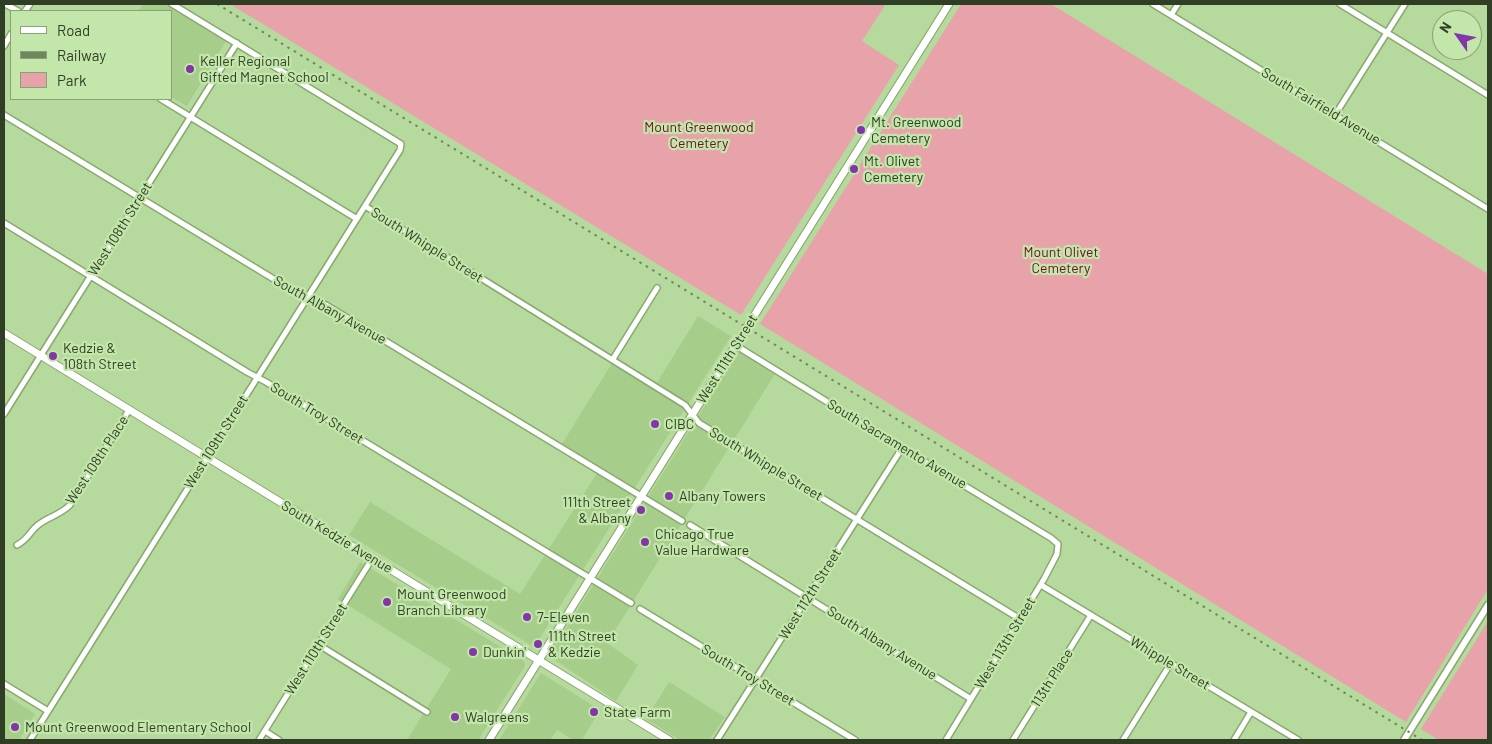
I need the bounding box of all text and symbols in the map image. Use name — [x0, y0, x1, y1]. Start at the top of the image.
legend — [10, 10, 172, 100]
north arrow — [1432, 10, 1482, 60]
text: N — [1435, 19, 1455, 36]
text: Road — [57, 21, 90, 39]
text: Railway — [57, 46, 106, 64]
place label: Keller Regional Gifted Magnet School — [200, 53, 329, 85]
marker: Keller Regional Gifted Magnet School — [184, 63, 196, 75]
street label: South Fairfield Avenue — [1258, 64, 1384, 148]
text: Park — [57, 71, 86, 89]
place label: Mt. Greenwood Cemetery — [871, 114, 962, 146]
park label: Mount Greenwood Cemetery — [644, 119, 754, 152]
marker: Mt. Greenwood Cemetery — [855, 124, 867, 136]
place label: Mt. Olivet Cemetery — [864, 153, 923, 186]
marker: Mt. Olivet Cemetery — [848, 163, 860, 175]
street label: West 108th Street — [84, 179, 156, 279]
street label: South Whipple Street — [368, 204, 486, 286]
park label: Mount Olivet Cemetery — [1024, 244, 1098, 276]
street label: South Albany Avenue — [271, 272, 389, 348]
street label: West 111th Street — [693, 311, 761, 407]
place label: Kedzie & 108th Street — [63, 340, 137, 372]
marker: Kedzie & 108th Street — [47, 350, 59, 362]
street label: South Troy Street — [267, 379, 367, 447]
street label: West 109th Street — [180, 392, 252, 492]
street label: South Sacramento Avenue — [824, 396, 970, 492]
street label: West 108th Place — [62, 412, 132, 508]
place label: CIBC — [665, 416, 694, 432]
marker: CIBC — [649, 418, 661, 430]
street label: South Whipple Street — [706, 423, 826, 505]
place label: Albany Towers — [679, 488, 766, 504]
marker: Albany Towers — [663, 490, 675, 502]
place label: 111th Street & Albany — [563, 494, 631, 526]
street label: South Kedzie Avenue — [278, 497, 396, 577]
marker: 111th Street & Albany — [635, 504, 647, 516]
place label: Chicago True Value Hardware — [655, 526, 749, 558]
marker: Chicago True Value Hardware — [639, 536, 651, 548]
street label: West 112th Street — [775, 545, 845, 643]
place label: Mount Greenwood Branch Library — [397, 586, 506, 618]
street label: West 113th Street — [971, 594, 1039, 692]
marker: Mount Greenwood Branch Library — [381, 596, 393, 608]
street label: West 110th Street — [281, 600, 351, 698]
street label: South Albany Avenue — [824, 602, 940, 684]
place label: 7-Eleven — [537, 609, 590, 625]
marker: 7-Eleven — [521, 611, 533, 623]
place label: 111th Street & Kedzie — [548, 628, 616, 660]
street label: Whipple Street — [1127, 632, 1213, 694]
marker: 111th Street & Kedzie — [532, 638, 544, 650]
street label: South Troy Street — [698, 641, 798, 709]
place label: Dunkin' — [483, 644, 526, 660]
marker: Dunkin' — [467, 646, 479, 658]
street label: 113th Place — [1027, 646, 1077, 710]
place label: State Farm — [604, 704, 671, 720]
marker: State Farm — [588, 706, 600, 718]
place label: Walgreens — [465, 709, 529, 725]
marker: Walgreens — [449, 711, 461, 723]
place label: Mount Greenwood Elementary School — [25, 719, 251, 735]
marker: Mount Greenwood Elementary School — [9, 721, 21, 733]

